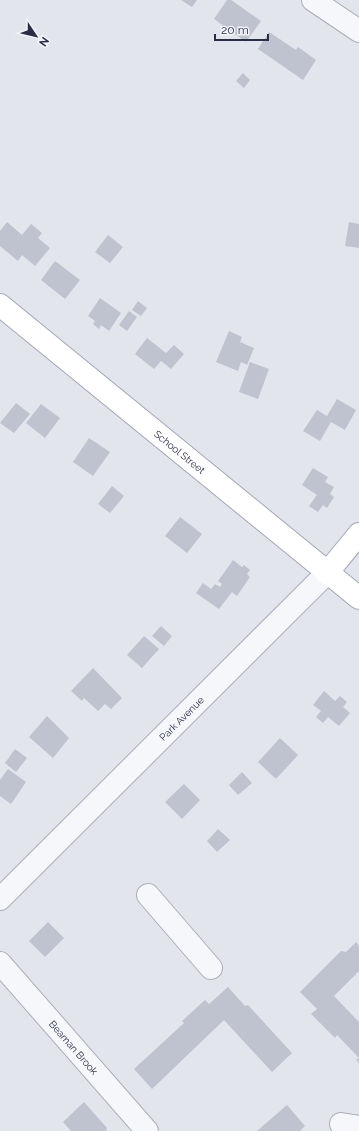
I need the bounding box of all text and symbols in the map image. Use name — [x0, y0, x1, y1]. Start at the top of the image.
north arrow — [16, 16, 56, 56]
scale bar — [215, 16, 268, 42]
text: 20 m — [221, 23, 249, 37]
text: N — [36, 34, 52, 49]
street label: School Street — [152, 428, 207, 476]
street label: Park Avenue — [157, 694, 206, 743]
street label: Beaman Brook — [47, 1018, 100, 1077]

